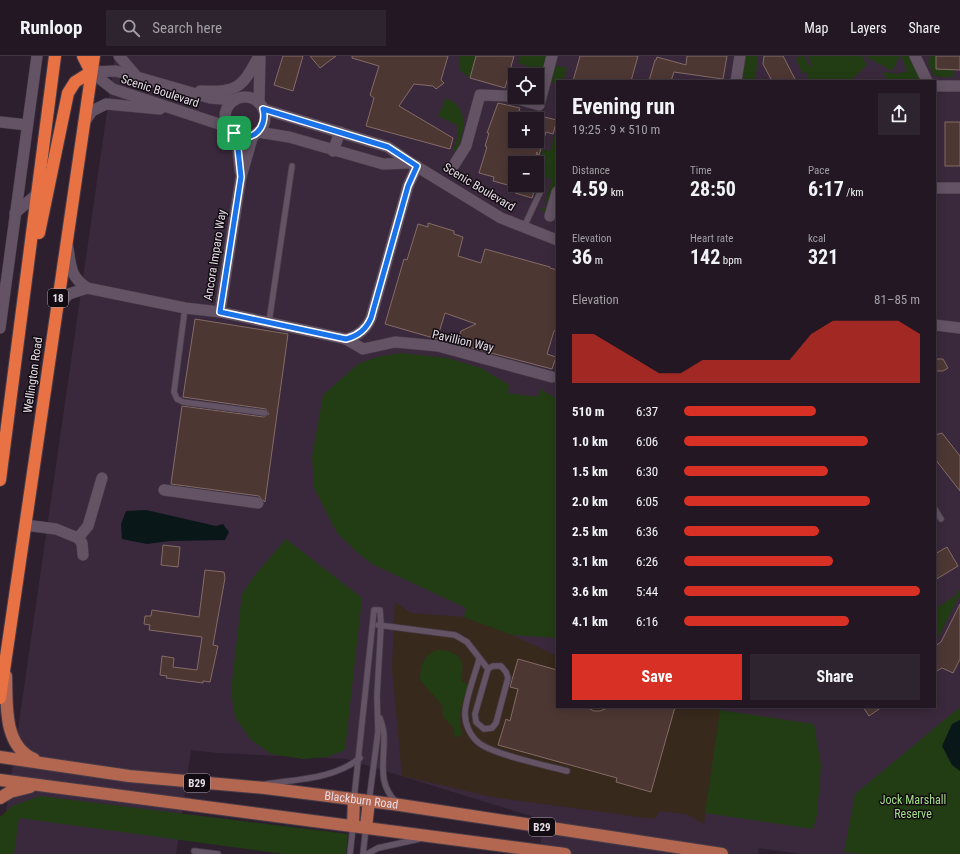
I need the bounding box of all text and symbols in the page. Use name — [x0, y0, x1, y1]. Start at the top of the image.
search box — [106, 10, 386, 46]
text: Runloop — [20, 16, 82, 39]
icon: search — [120, 17, 142, 39]
text: Search here — [152, 19, 222, 37]
text: Map — [804, 20, 828, 36]
text: Layers — [850, 20, 887, 36]
text: Share — [909, 20, 940, 36]
map controls — [508, 68, 544, 192]
button: locate — [508, 68, 544, 104]
street label: Scenic Boulevard — [119, 72, 201, 110]
button: share — [878, 93, 920, 135]
text: Evening run — [572, 94, 675, 119]
button: + — [508, 112, 544, 148]
pin — [217, 116, 251, 150]
icon: arrive — [223, 122, 245, 144]
text: 19:25 · 9 × 510 m — [572, 122, 660, 137]
button: − — [508, 156, 544, 192]
street label: Scenic Boulevard — [441, 160, 517, 214]
text: Distance — [572, 164, 610, 177]
text: Time — [690, 164, 712, 177]
text: Pace — [808, 164, 830, 177]
text: 4.59 — [572, 177, 608, 201]
text: 28:50 — [690, 177, 736, 201]
text: 6:17 — [808, 177, 844, 201]
text: km — [608, 186, 624, 199]
text: /km — [844, 186, 864, 199]
street label: Ancora Imparo Way — [201, 209, 229, 301]
text: Elevation — [572, 232, 612, 245]
text: Heart rate — [690, 232, 733, 245]
text: kcal — [808, 232, 826, 245]
text: 36 — [572, 245, 592, 269]
text: 142 — [690, 245, 720, 269]
text: 321 — [808, 245, 838, 269]
text: m — [592, 254, 603, 267]
text: bpm — [720, 254, 742, 267]
road number: 18 — [48, 289, 68, 307]
text: Elevation — [572, 292, 619, 307]
text: 81–85 m — [874, 292, 920, 307]
street label: Pavillion Way — [431, 327, 495, 355]
street label: Wellington Road — [21, 336, 45, 414]
text: 510 m — [572, 404, 604, 419]
text: 6:37 — [636, 404, 658, 419]
text: 1.0 km — [572, 434, 608, 449]
text: 6:06 — [636, 434, 658, 449]
text: 1.5 km — [572, 464, 608, 479]
text: 6:30 — [636, 464, 658, 479]
text: 2.0 km — [572, 494, 608, 509]
text: 6:05 — [636, 494, 658, 509]
text: 2.5 km — [572, 524, 608, 539]
text: 6:36 — [636, 524, 658, 539]
text: 3.1 km — [572, 554, 608, 569]
text: 6:26 — [636, 554, 658, 569]
text: 3.6 km — [572, 584, 608, 599]
text: 5:44 — [636, 584, 658, 599]
text: 4.1 km — [572, 614, 608, 629]
text: 6:16 — [636, 614, 658, 629]
button: Save — [572, 654, 742, 700]
button: Share — [750, 654, 920, 700]
road number: B29 — [184, 774, 210, 792]
street label: Blackburn Road — [324, 789, 399, 812]
park label: Jock Marshall Reserve — [880, 793, 946, 821]
road number: B29 — [529, 818, 555, 836]

